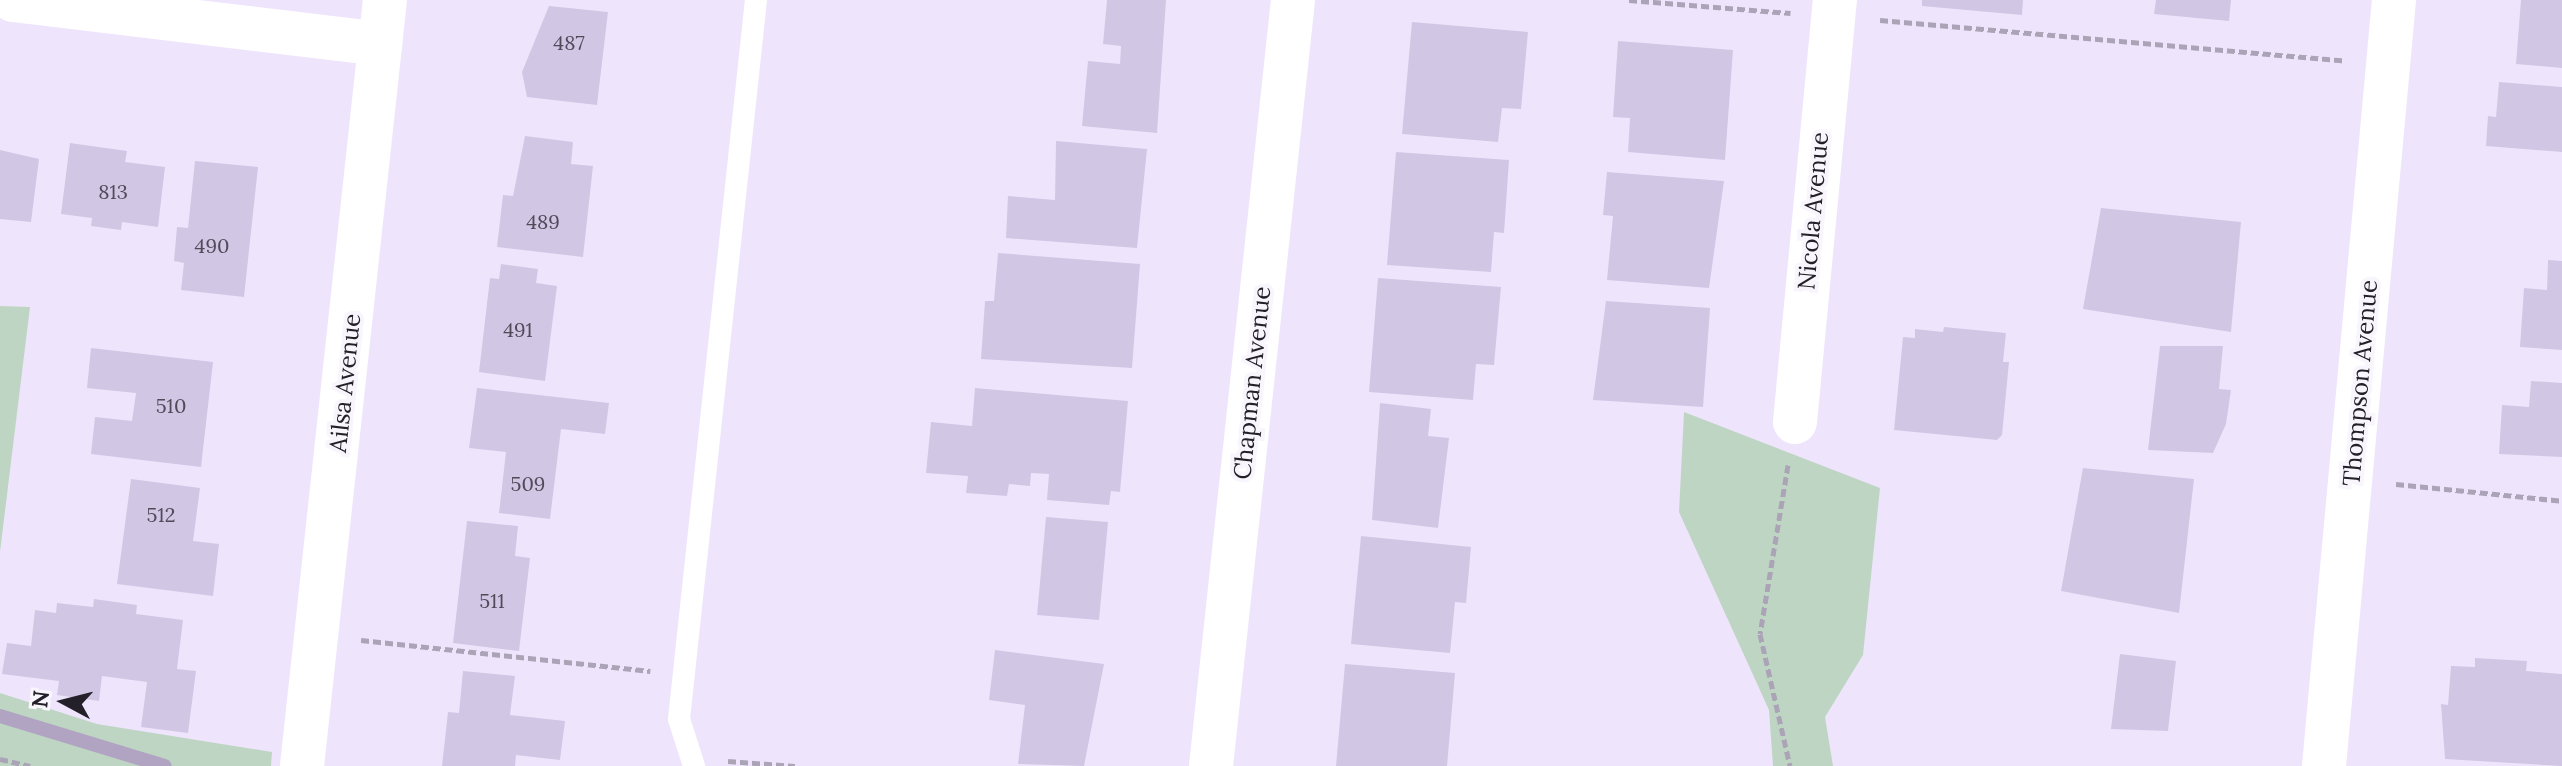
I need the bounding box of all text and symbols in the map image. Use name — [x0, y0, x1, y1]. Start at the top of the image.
house number: 487 — [553, 30, 585, 54]
street label: Nicola Avenue — [1792, 131, 1834, 291]
house number: 813 — [98, 179, 128, 203]
house number: 489 — [526, 209, 560, 233]
house number: 490 — [195, 233, 229, 257]
street label: Thompson Avenue — [2337, 279, 2383, 487]
street label: Chapman Avenue — [1228, 285, 1276, 481]
street label: Ailsa Avenue — [323, 312, 367, 454]
house number: 491 — [503, 317, 533, 341]
house number: 510 — [156, 393, 186, 417]
house number: 509 — [511, 471, 545, 495]
house number: 512 — [147, 502, 175, 526]
house number: 511 — [479, 588, 505, 612]
north arrow — [24, 662, 104, 742]
text: N — [25, 689, 55, 709]

